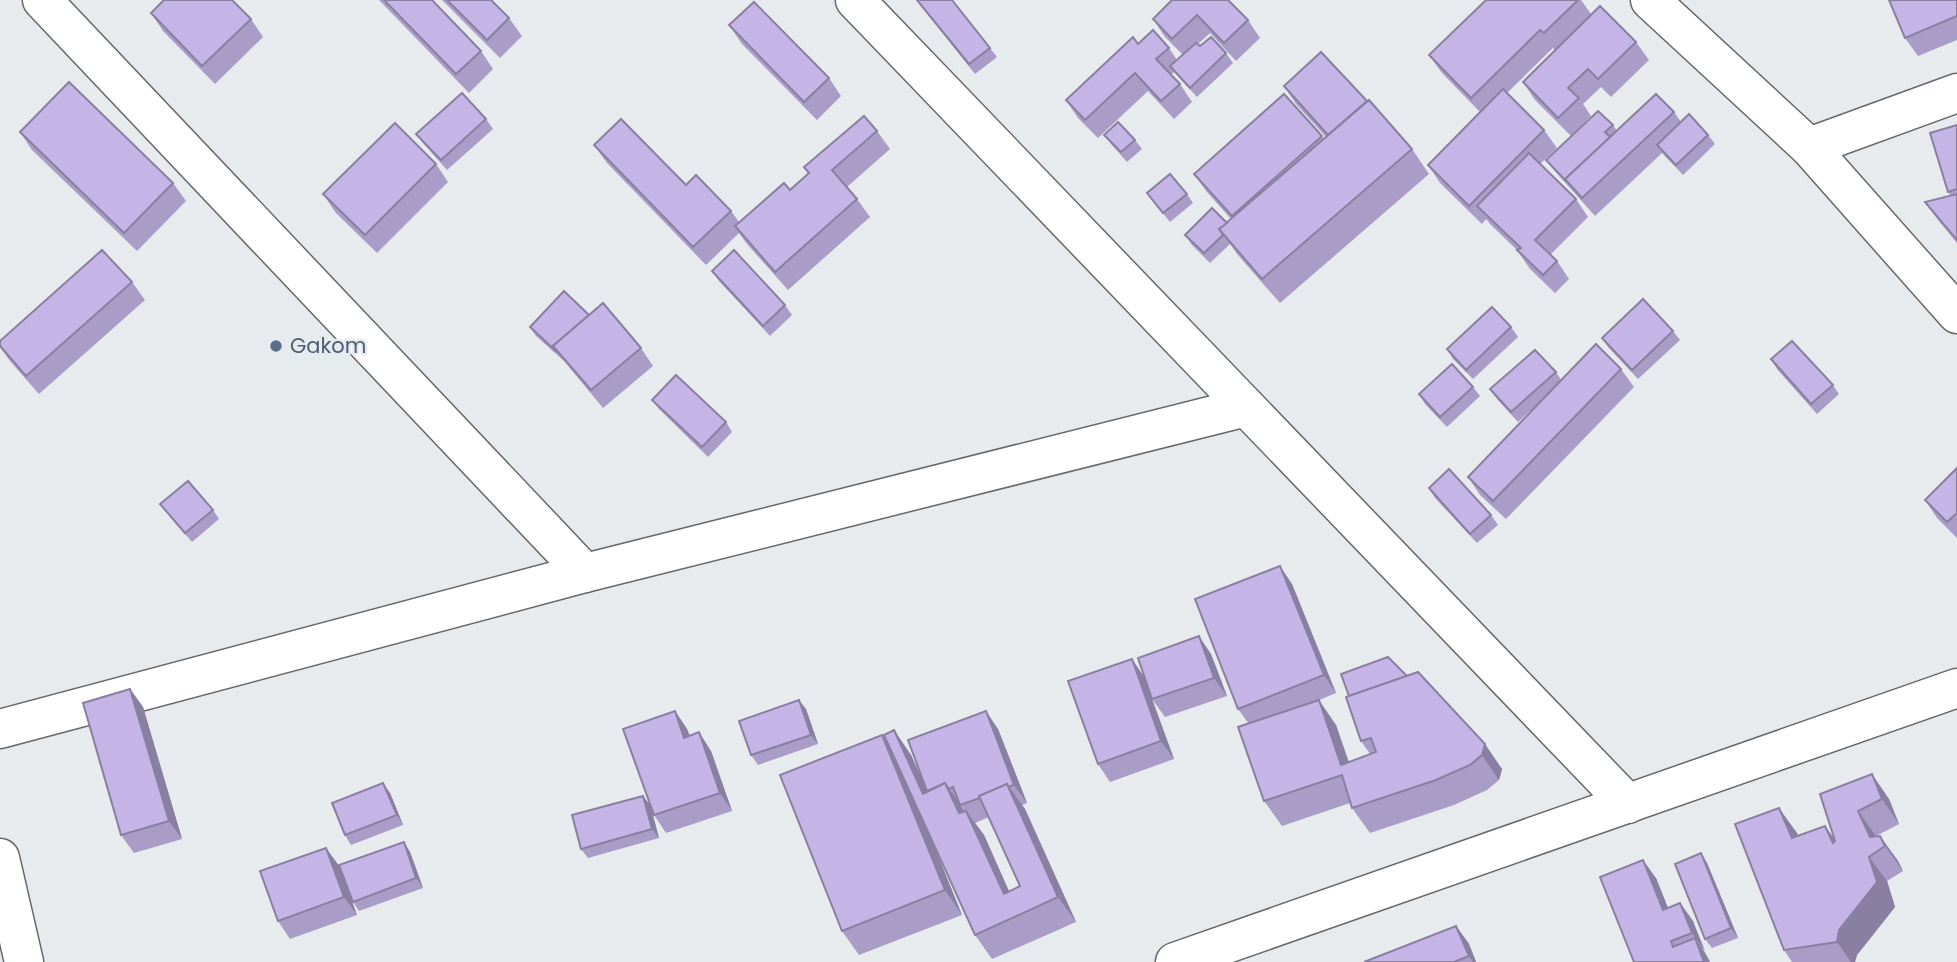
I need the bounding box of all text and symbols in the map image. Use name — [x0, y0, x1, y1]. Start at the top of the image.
place label: Gakom — [290, 331, 366, 360]
marker: Gakom — [268, 338, 284, 354]

